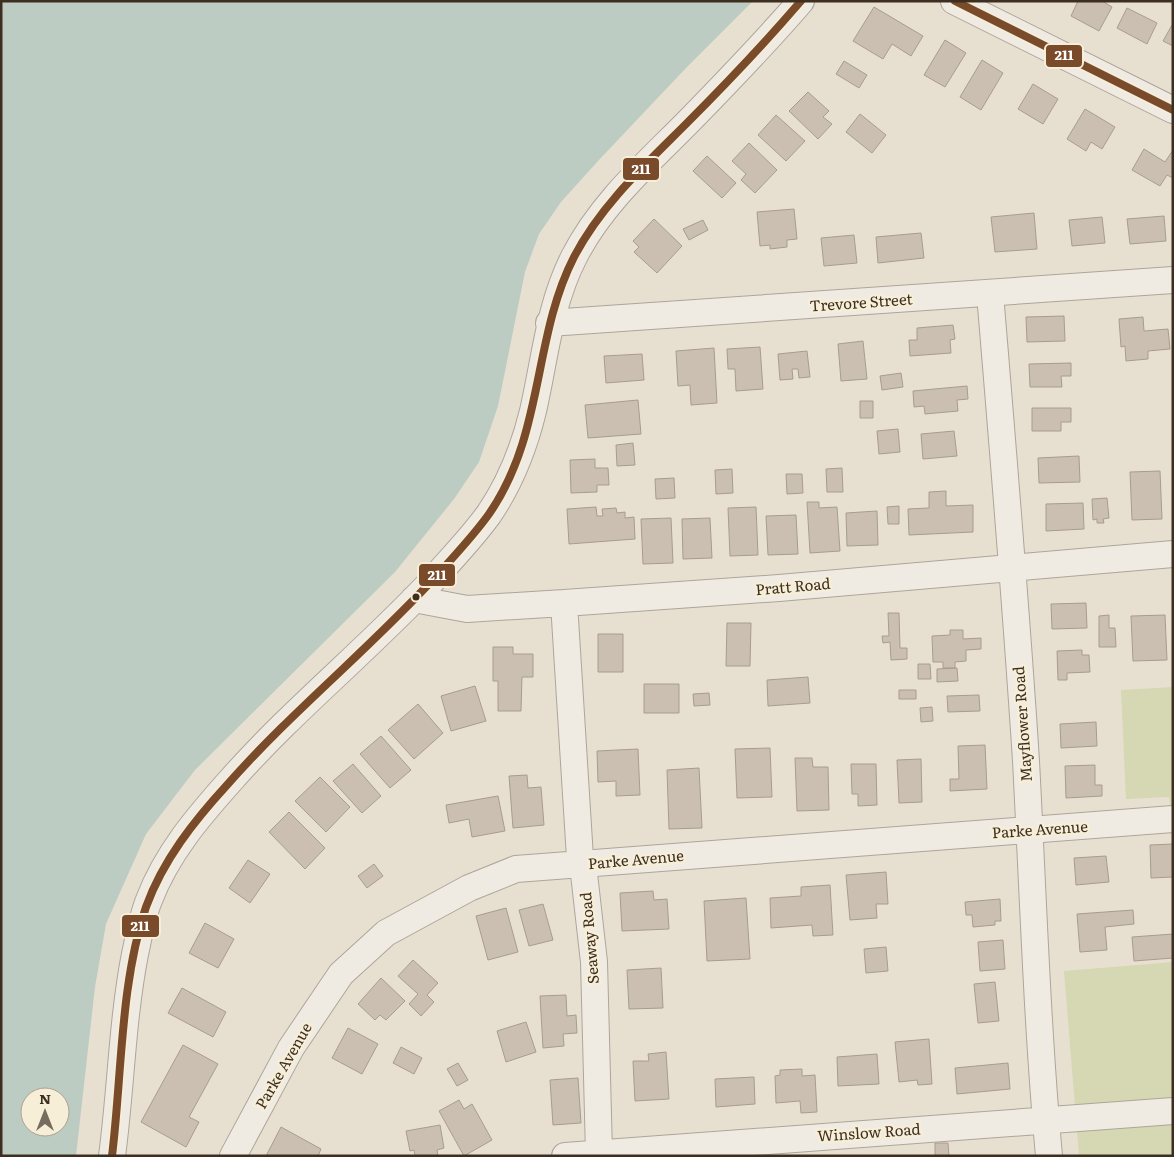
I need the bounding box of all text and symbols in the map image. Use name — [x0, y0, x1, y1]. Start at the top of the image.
line badge: 211 — [1045, 44, 1083, 68]
text: 211 — [1054, 44, 1074, 64]
line badge: 211 — [622, 157, 660, 181]
text: 211 — [631, 158, 651, 178]
street label: Trevore Street — [809, 286, 913, 317]
line badge: 211 — [418, 563, 456, 587]
text: 211 — [427, 564, 447, 584]
street label: Pratt Road — [754, 571, 831, 600]
unlabelled marker — [411, 592, 421, 602]
street label: Mayflower Road — [1006, 665, 1037, 783]
street label: Parke Avenue — [991, 814, 1089, 843]
street label: Parke Avenue — [587, 843, 685, 874]
street label: Seaway Road — [573, 891, 604, 985]
line badge: 211 — [121, 914, 160, 938]
text: 211 — [130, 915, 150, 935]
street label: Parke Avenue — [249, 1018, 317, 1113]
north arrow — [20, 1087, 70, 1137]
text: N — [39, 1088, 51, 1108]
street label: Winslow Road — [816, 1116, 921, 1147]

